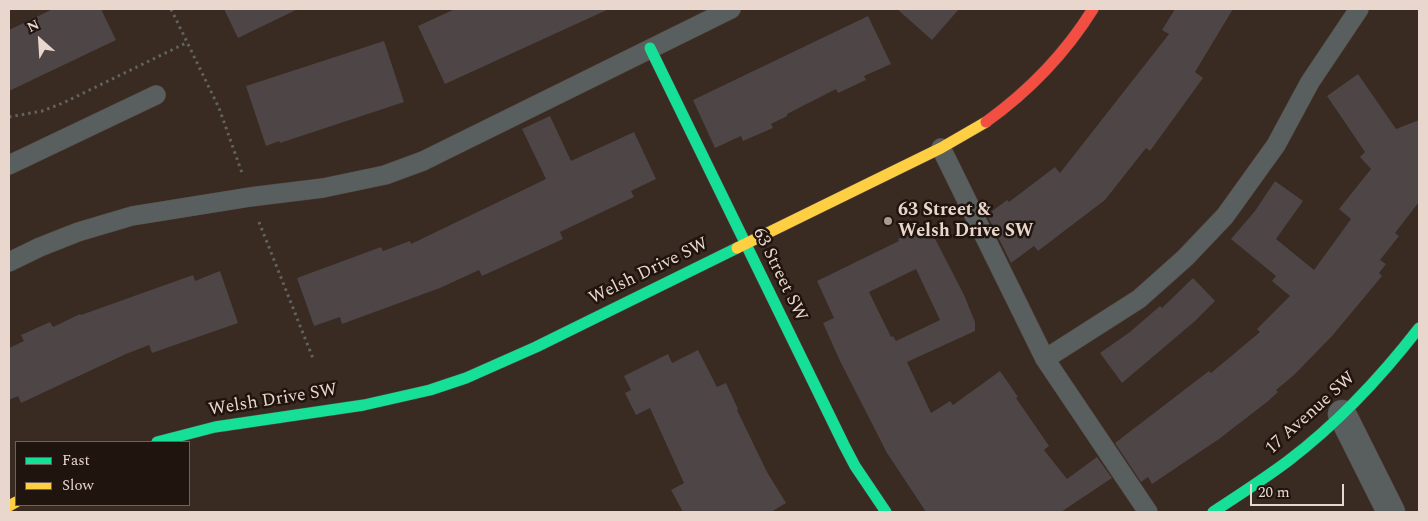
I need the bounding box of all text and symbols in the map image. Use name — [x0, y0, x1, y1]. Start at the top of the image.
text: N — [23, 14, 43, 38]
north arrow — [15, 15, 65, 65]
place label: 63 Street & Welsh Drive SW — [898, 200, 1034, 242]
marker: 63 Street & Welsh Drive SW — [882, 215, 894, 227]
street label: 63 Street SW — [747, 225, 811, 325]
street label: Welsh Drive SW — [586, 234, 712, 310]
street label: 17 Avenue SW — [1262, 368, 1360, 460]
street label: Welsh Drive SW — [207, 380, 339, 422]
legend — [15, 441, 190, 506]
text: Fast — [62, 449, 90, 472]
text: Slow — [62, 474, 94, 497]
scale bar — [1253, 474, 1347, 506]
text: 20 m — [1258, 481, 1290, 504]

